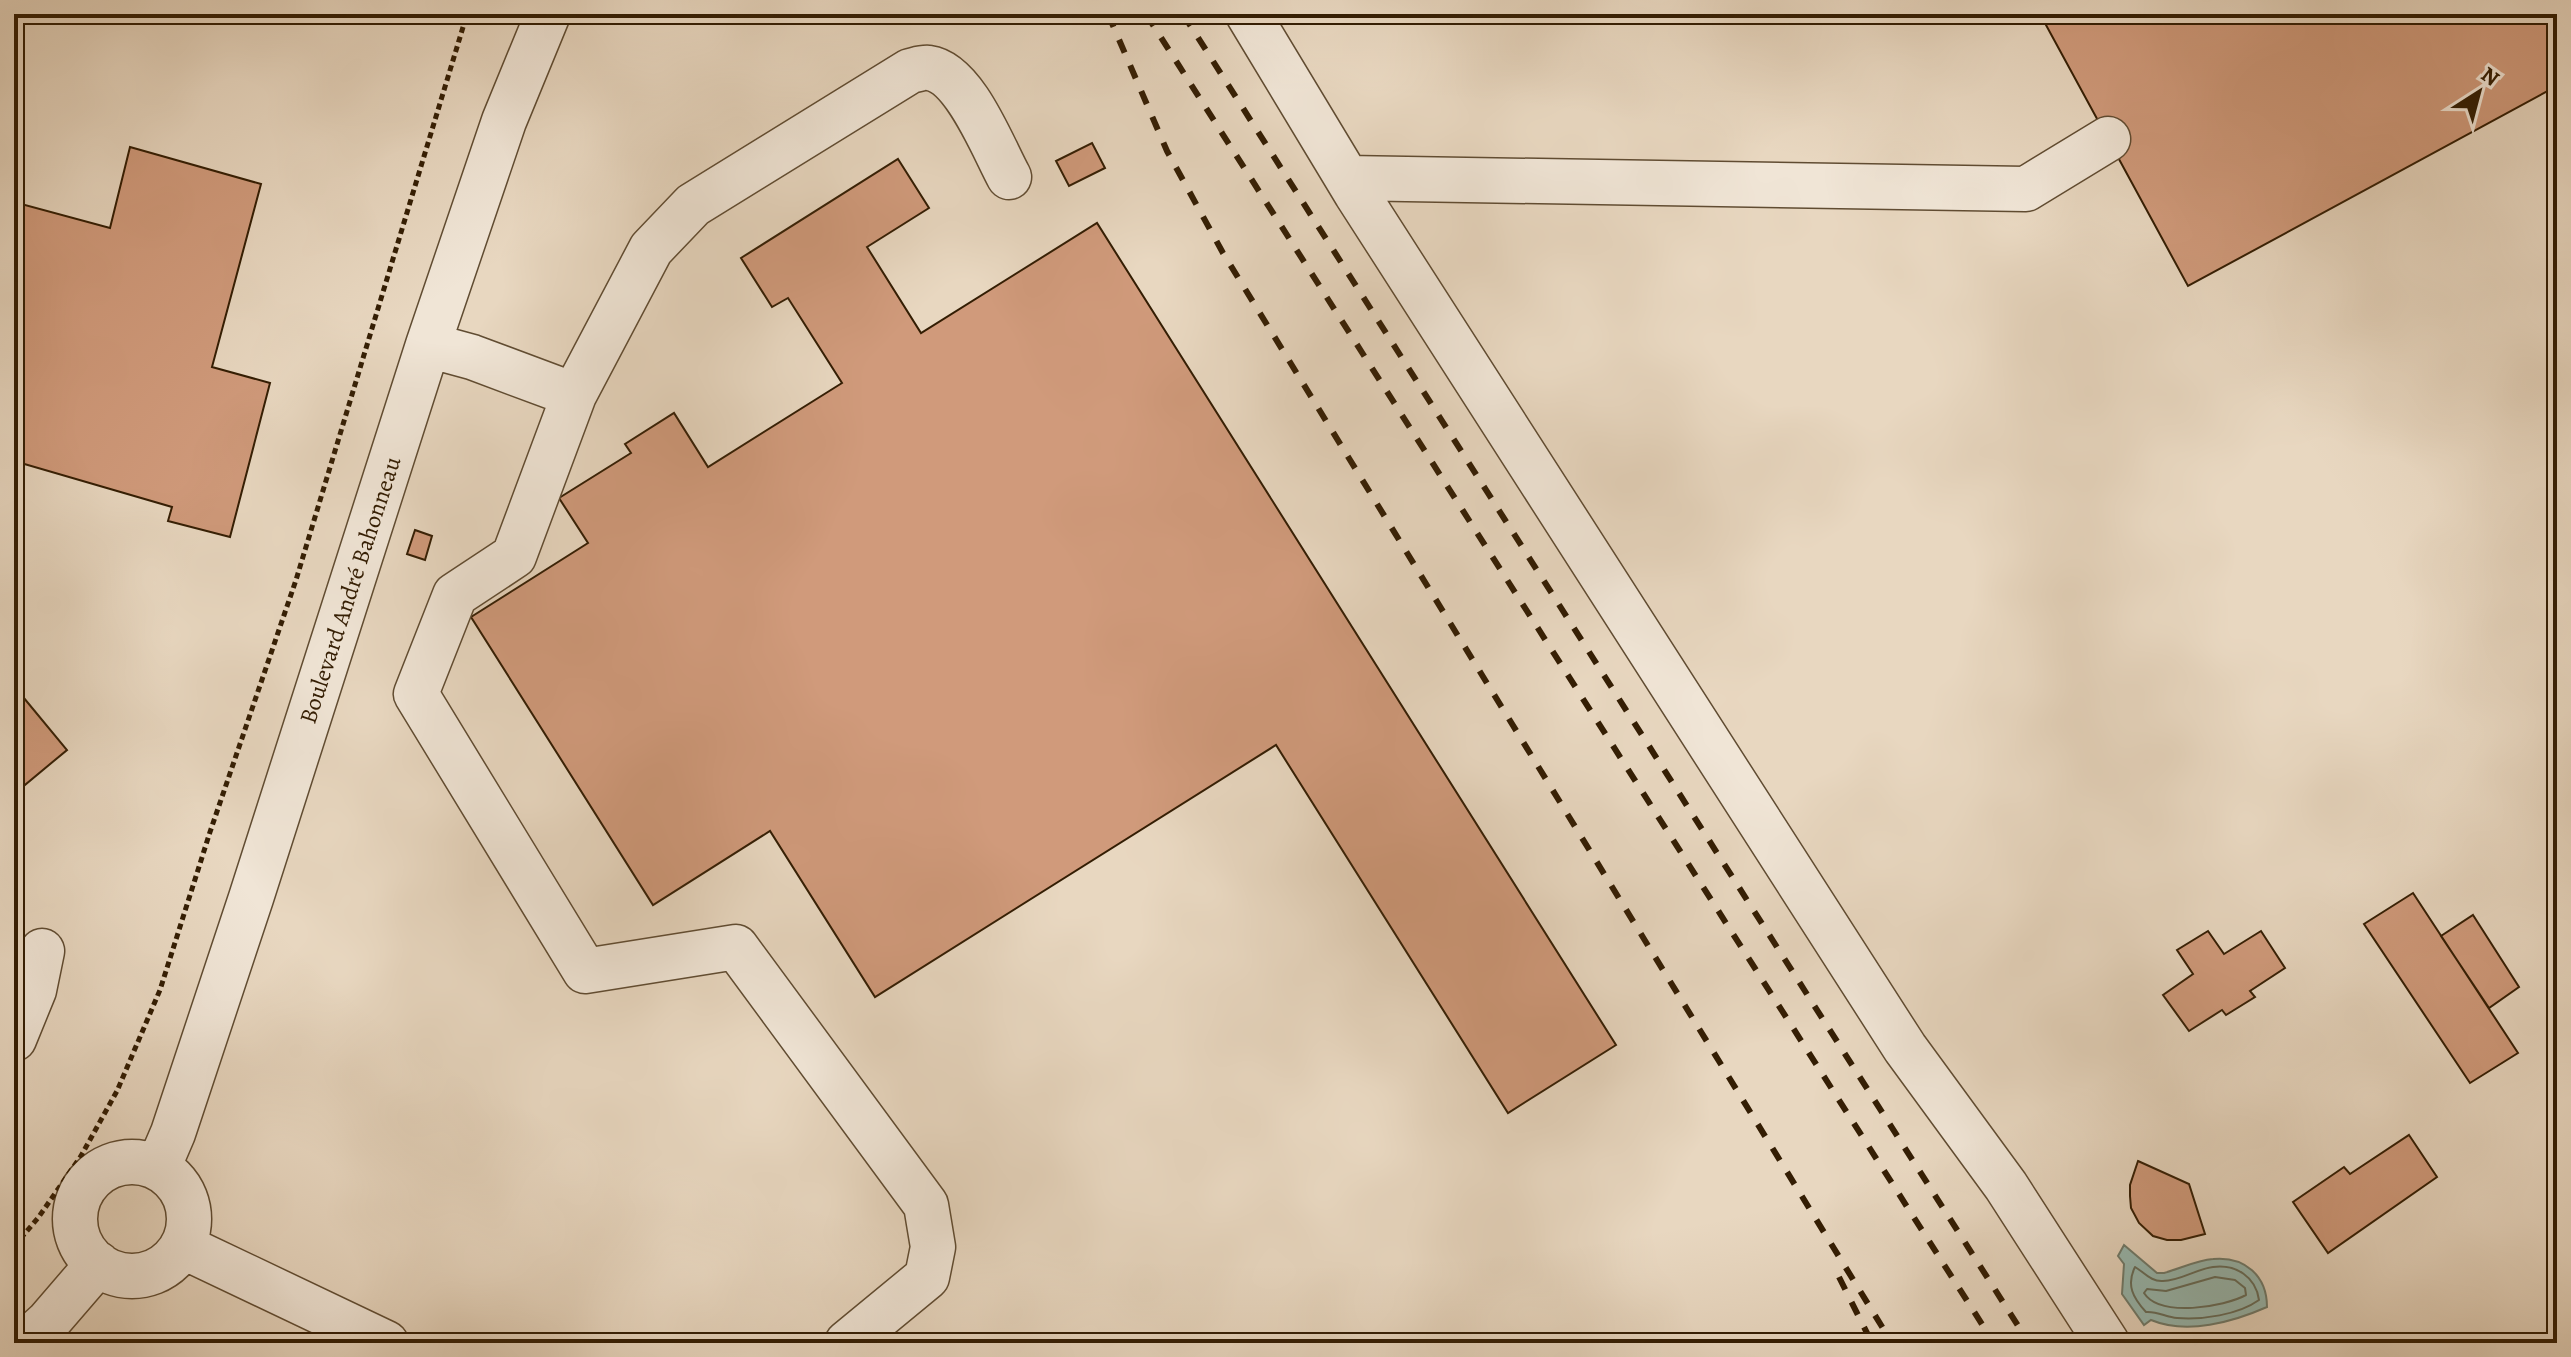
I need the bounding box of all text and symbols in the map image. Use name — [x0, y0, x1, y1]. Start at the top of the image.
north arrow — [2439, 52, 2519, 132]
text: N — [2475, 60, 2505, 93]
street label: Boulevard André Bahonneau — [292, 452, 408, 728]

